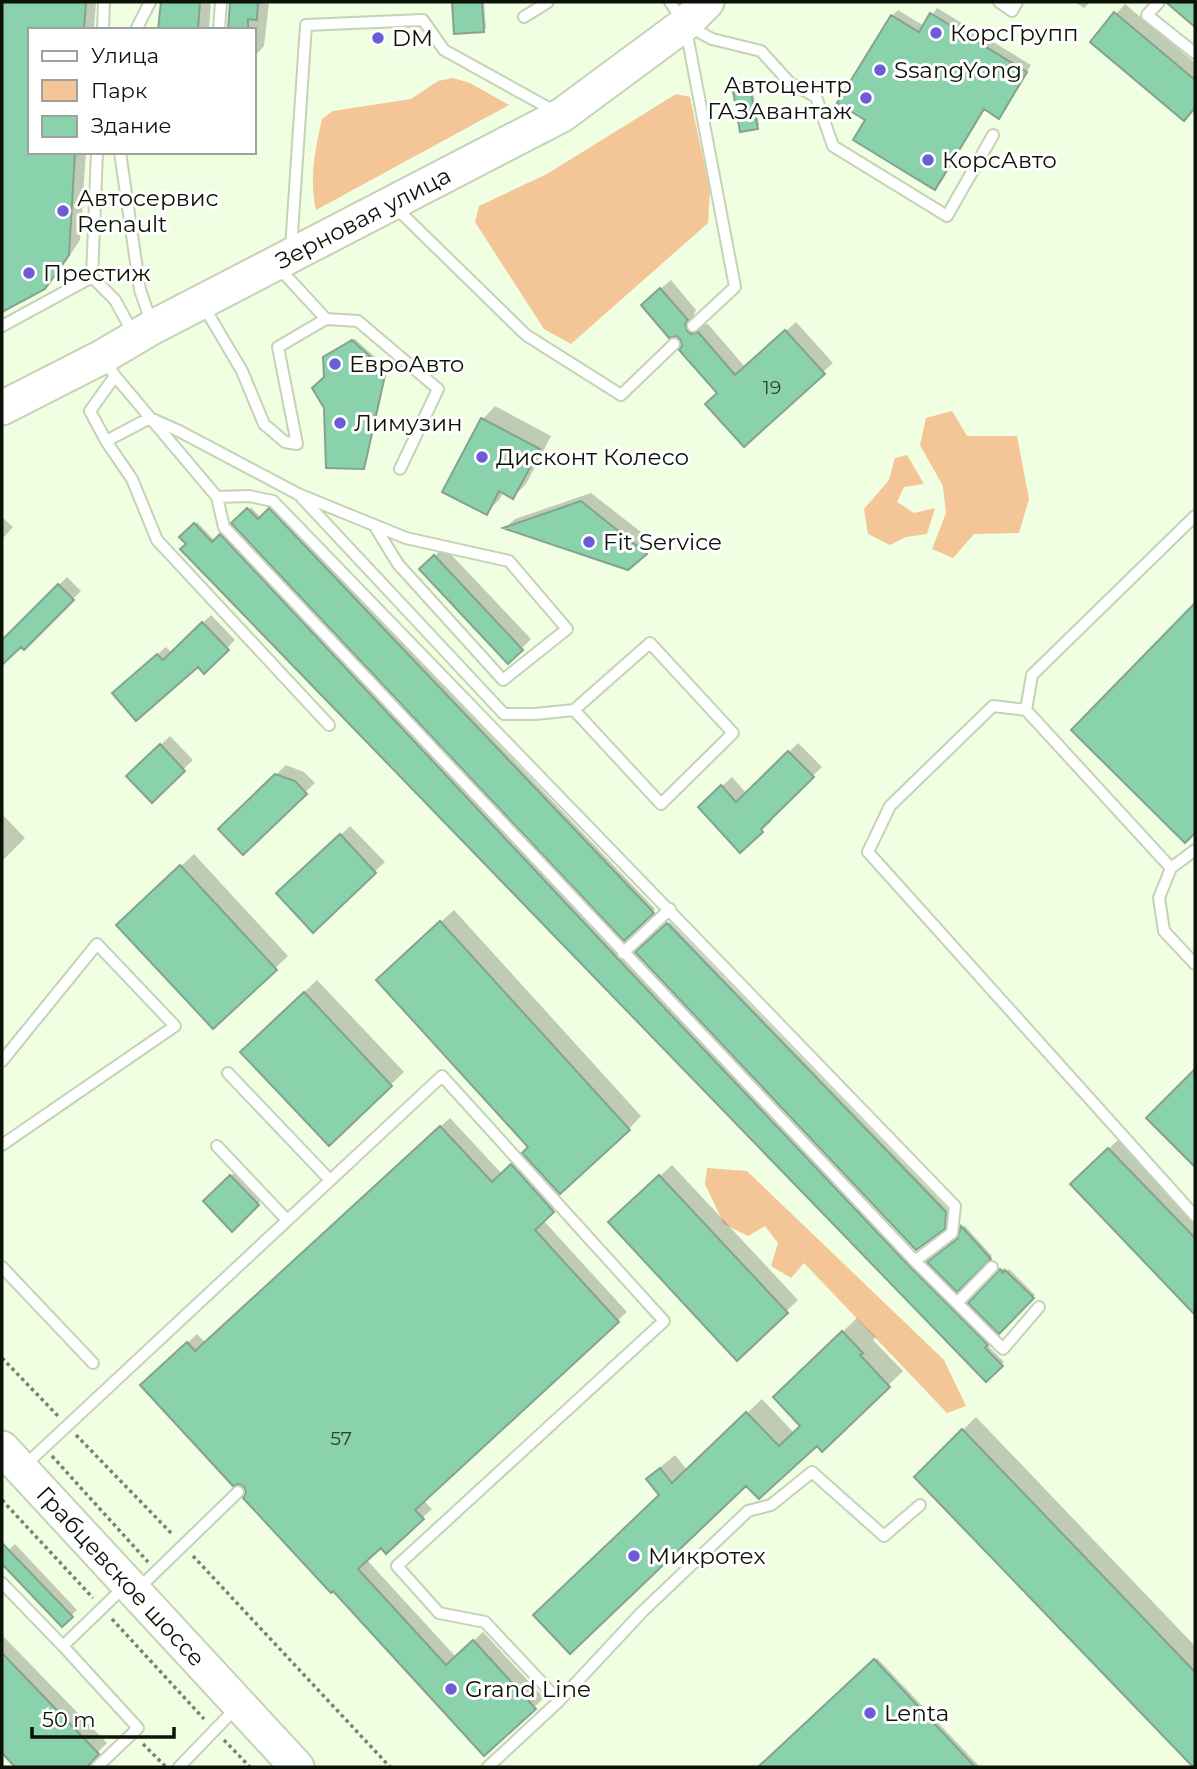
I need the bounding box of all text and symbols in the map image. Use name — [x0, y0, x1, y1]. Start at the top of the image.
place label: КорсГрупп — [950, 19, 1078, 47]
place label: DM — [392, 24, 433, 52]
marker: КорсГрупп — [928, 25, 944, 41]
legend — [28, 28, 256, 154]
marker: DM — [370, 30, 386, 46]
text: Улица — [91, 43, 159, 68]
place label: SsangYong — [894, 56, 1022, 84]
marker: SsangYong — [872, 62, 888, 78]
place label: Автоцентр ГАЗАвантаж — [707, 71, 852, 125]
text: Парк — [91, 78, 147, 103]
marker: Автоцентр ГАЗАвантаж — [858, 90, 874, 106]
text: Здание — [91, 113, 172, 138]
place label: КорсАвто — [942, 146, 1057, 174]
marker: КорсАвто — [920, 152, 936, 168]
street label: Зерновая улица — [271, 161, 455, 275]
place label: Автосервис Renault — [77, 184, 219, 238]
marker: Автосервис Renault — [55, 203, 71, 219]
place label: Престиж — [43, 259, 150, 287]
marker: Престиж — [21, 265, 37, 281]
place label: ЕвроАвто — [349, 350, 464, 378]
marker: ЕвроАвто — [327, 356, 343, 372]
house number: 19 — [763, 376, 781, 399]
place label: Лимузин — [354, 409, 463, 437]
marker: Лимузин — [332, 415, 348, 431]
place label: Дисконт Колесо — [496, 443, 689, 471]
marker: Дисконт Колесо — [474, 449, 490, 465]
place label: Fit Service — [603, 528, 722, 556]
marker: Fit Service — [581, 534, 597, 550]
house number: 57 — [330, 1427, 352, 1450]
street label: Грабцевское шоссе — [31, 1481, 211, 1672]
place label: Микротех — [648, 1542, 766, 1570]
marker: Микротех — [626, 1548, 642, 1564]
place label: Grand Line — [465, 1675, 591, 1703]
marker: Grand Line — [443, 1681, 459, 1697]
scale bar — [32, 1696, 173, 1740]
place label: Lenta — [884, 1699, 949, 1727]
marker: Lenta — [862, 1705, 878, 1721]
text: 50 m — [42, 1707, 96, 1732]

